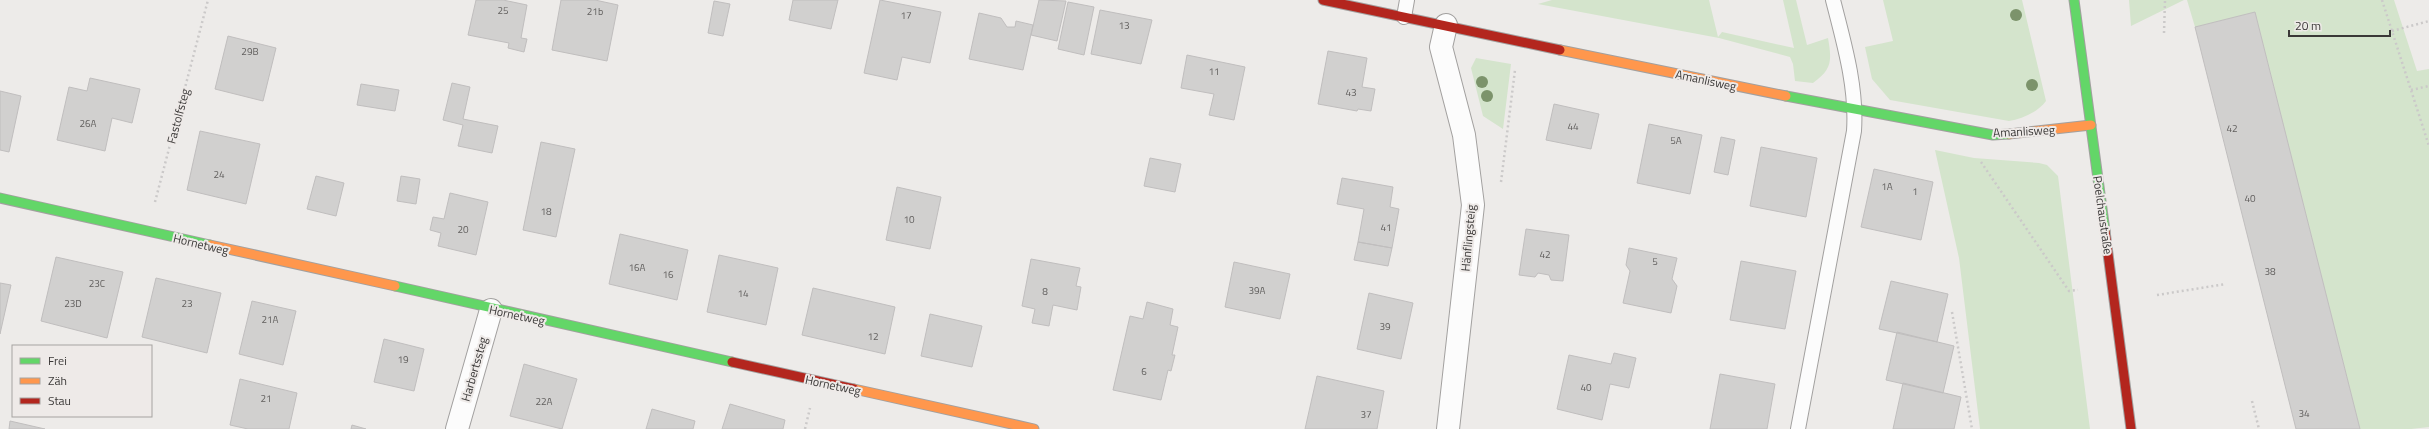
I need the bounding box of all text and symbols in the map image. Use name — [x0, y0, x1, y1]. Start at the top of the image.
house number: 25 — [497, 3, 509, 18]
house number: 21b — [587, 4, 603, 19]
house number: 17 — [900, 8, 912, 23]
scale bar — [2289, 12, 2390, 38]
text: 20 m — [2295, 16, 2321, 35]
house number: 13 — [1118, 18, 1130, 33]
house number: 29B — [241, 44, 259, 59]
house number: 11 — [1208, 64, 1220, 79]
street label: Amanlisweg — [1674, 64, 1738, 96]
house number: 43 — [1345, 85, 1357, 100]
street label: Fastolfsteg — [161, 86, 195, 146]
house number: 26A — [79, 116, 97, 131]
house number: 44 — [1567, 119, 1579, 134]
street label: Amanlisweg — [1993, 120, 2055, 142]
house number: 42 — [2226, 121, 2238, 136]
house number: 5A — [1670, 133, 1682, 148]
house number: 24 — [213, 167, 225, 182]
street label: Poelchaustraße — [2088, 174, 2118, 256]
house number: 1A — [1881, 179, 1893, 194]
house number: 1 — [1912, 184, 1918, 199]
house number: 40 — [2244, 191, 2256, 206]
house number: 18 — [540, 204, 552, 219]
street label: Hänflingsteig — [1456, 204, 1480, 272]
house number: 10 — [903, 212, 915, 227]
house number: 41 — [1380, 220, 1392, 235]
house number: 20 — [457, 222, 469, 237]
street label: Hornetweg — [171, 228, 231, 260]
house number: 42 — [1539, 247, 1551, 262]
house number: 5 — [1652, 254, 1658, 269]
house number: 16A — [628, 260, 646, 275]
house number: 38 — [2264, 264, 2276, 279]
house number: 16 — [662, 267, 674, 282]
house number: 23C — [89, 276, 106, 291]
house number: 39A — [1248, 283, 1266, 298]
house number: 8 — [1042, 284, 1048, 299]
house number: 14 — [737, 286, 749, 301]
house number: 23D — [64, 296, 82, 311]
house number: 23 — [181, 296, 193, 311]
street label: Hornetweg — [487, 300, 547, 330]
house number: 21A — [261, 312, 279, 327]
house number: 39 — [1379, 319, 1391, 334]
house number: 12 — [867, 329, 879, 344]
street label: Harbertssteg — [456, 334, 492, 404]
legend — [12, 345, 152, 417]
text: Frei — [48, 351, 67, 370]
house number: 19 — [397, 352, 409, 367]
house number: 6 — [1141, 364, 1147, 379]
street label: Hornetweg — [803, 370, 863, 400]
text: Zäh — [48, 371, 67, 390]
house number: 40 — [1580, 380, 1592, 395]
text: Stau — [48, 391, 71, 410]
house number: 21 — [260, 391, 272, 406]
house number: 22A — [535, 394, 553, 409]
house number: 34 — [2298, 406, 2310, 421]
house number: 37 — [1360, 407, 1372, 422]

